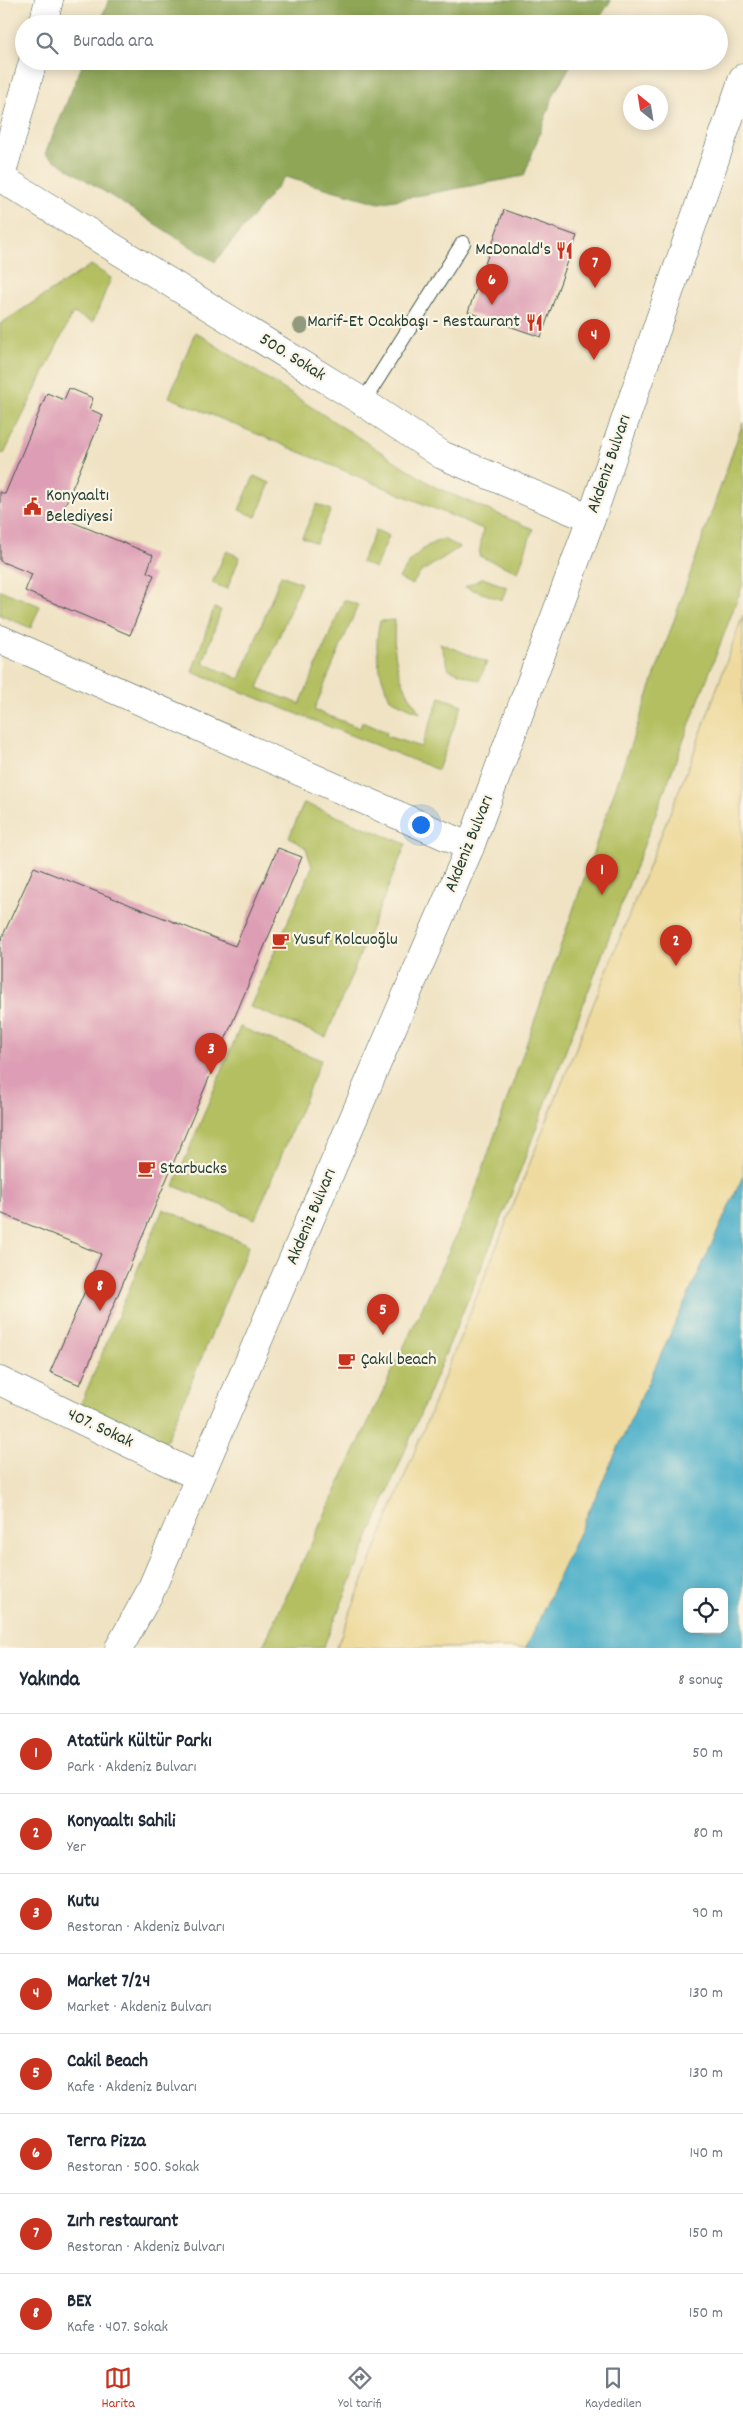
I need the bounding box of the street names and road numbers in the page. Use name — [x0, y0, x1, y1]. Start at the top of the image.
street label: 500. Sokak — [254, 328, 330, 388]
street label: Akdeniz Bulvarı — [581, 411, 639, 517]
street label: Akdeniz Bulvarı — [439, 792, 501, 896]
street label: Akdeniz Bulvarı — [280, 1165, 344, 1269]
street label: 407. Sokak — [63, 1403, 137, 1455]

